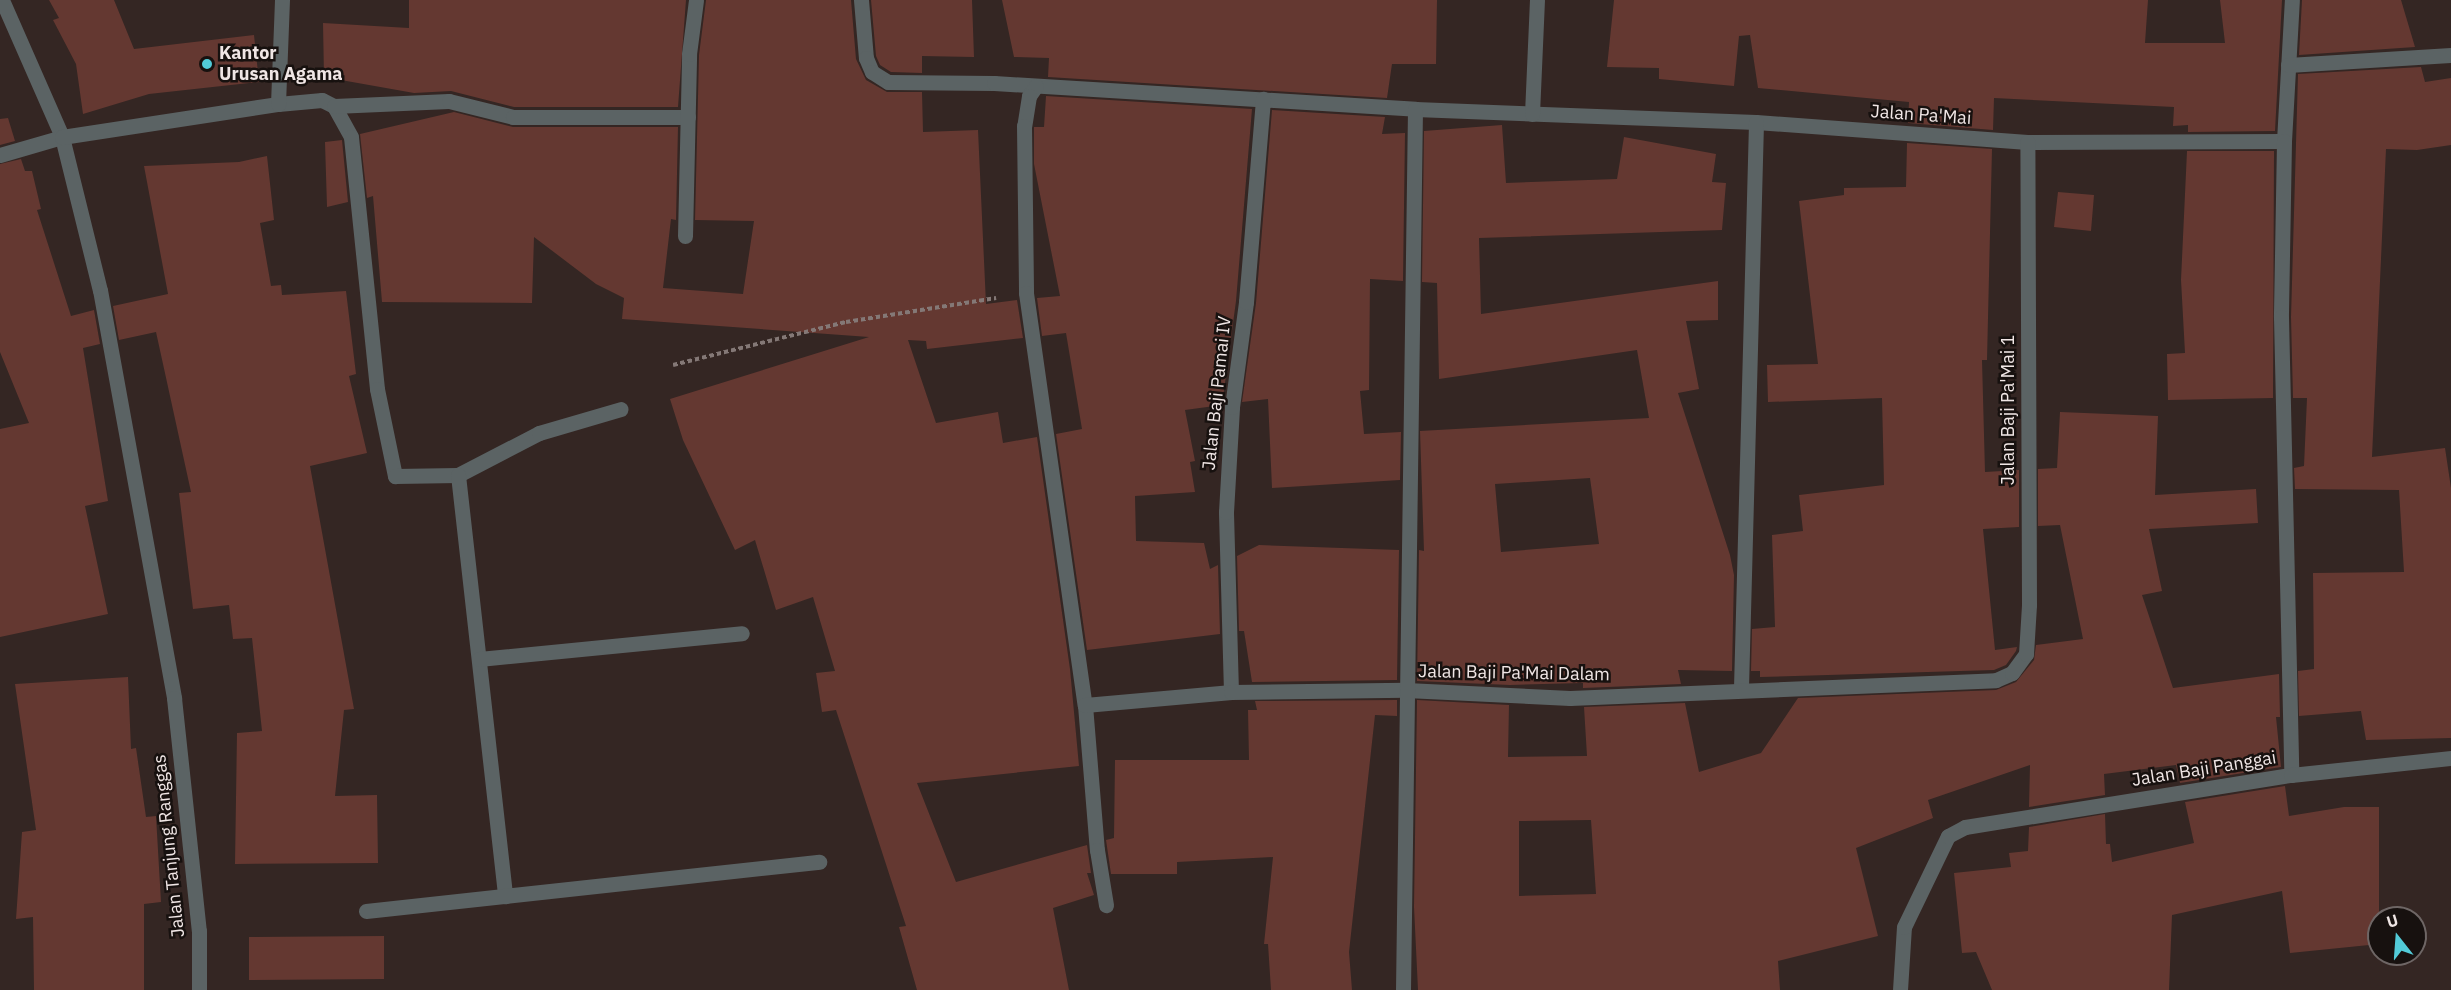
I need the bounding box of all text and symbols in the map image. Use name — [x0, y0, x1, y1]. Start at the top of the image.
place label: Kantor Urusan Agama — [219, 43, 343, 86]
marker: Kantor Urusan Agama — [200, 57, 214, 71]
street label: Jalan Pa'Mai — [1870, 101, 1972, 129]
street label: Jalan Baji Pamai IV — [1198, 315, 1236, 471]
street label: Jalan Baji Pa'Mai 1 — [1997, 335, 2019, 485]
street label: Jalan Baji Pa'Mai Dalam — [1418, 661, 1610, 685]
street label: Jalan Baji Panggai — [2130, 747, 2278, 791]
street label: Jalan Tanjung Ranggas — [149, 753, 189, 939]
north arrow — [2367, 906, 2427, 966]
text: U — [2384, 910, 2401, 932]

